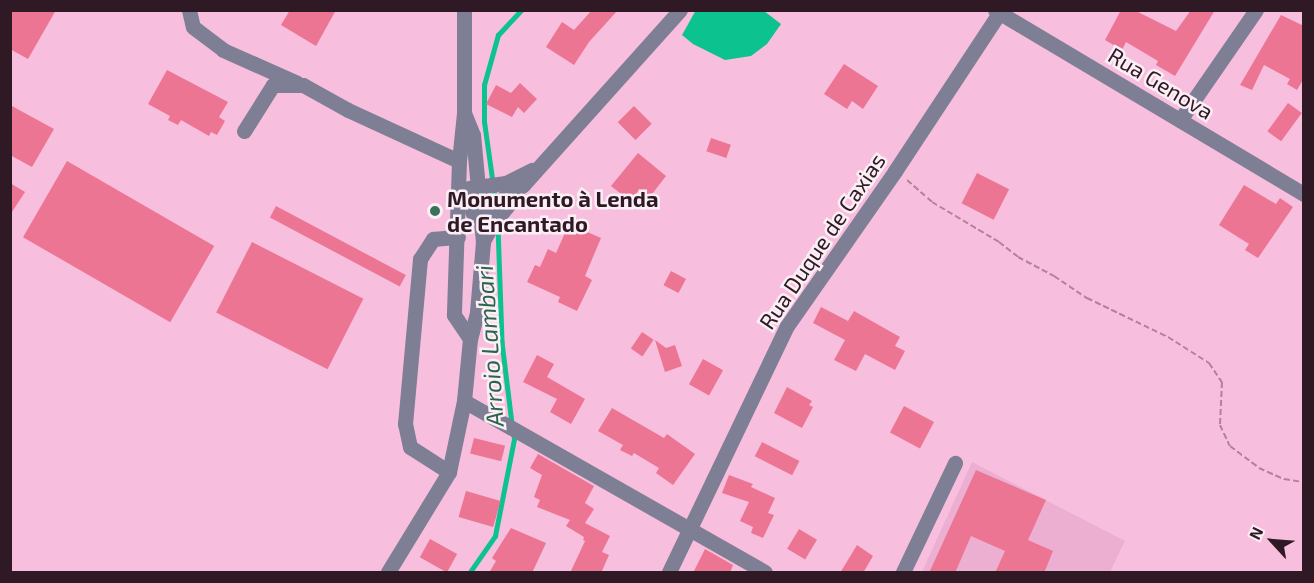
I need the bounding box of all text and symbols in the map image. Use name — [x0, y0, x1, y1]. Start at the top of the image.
street label: Rua Genova — [1104, 41, 1218, 125]
street label: Rua Duque de Caxias — [753, 148, 891, 334]
place label: Monumento à Lenda de Encantado — [447, 185, 659, 236]
marker: Monumento à Lenda de Encantado — [428, 204, 442, 218]
water label: Arroio Lambari — [469, 264, 509, 428]
north arrow — [1242, 511, 1302, 571]
text: N — [1244, 524, 1266, 542]

